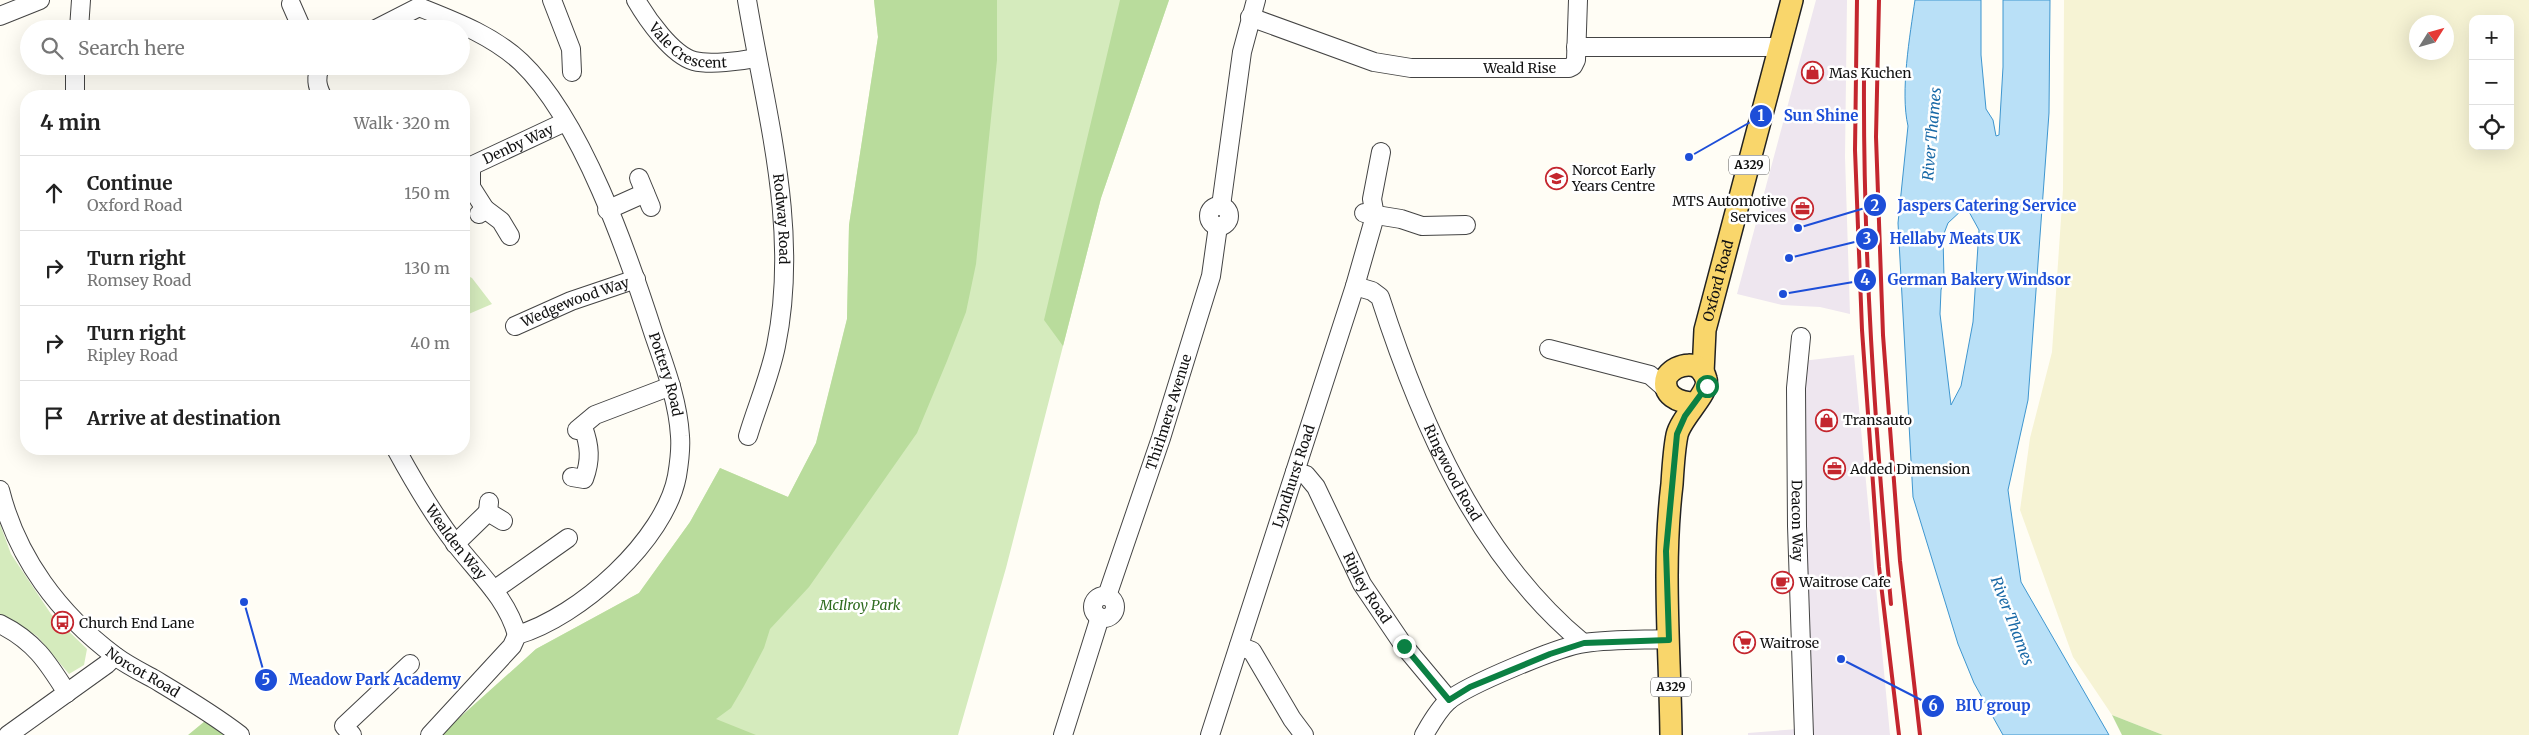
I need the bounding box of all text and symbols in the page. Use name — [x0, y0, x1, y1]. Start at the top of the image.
north arrow — [2409, 15, 2454, 60]
map controls — [2469, 15, 2514, 150]
button: + — [2469, 15, 2514, 60]
street label: Vale Crescent — [644, 18, 728, 72]
search box — [20, 20, 470, 75]
icon: search — [38, 34, 66, 62]
text: Search here — [78, 36, 185, 60]
street label: Weald Rise — [1482, 59, 1556, 77]
button: − — [2469, 60, 2514, 105]
shop icon: Mas Kuchen — [1801, 61, 1825, 85]
place label: Mas Kuchen — [1829, 64, 1912, 82]
water label: River Thames — [1918, 86, 1945, 181]
callout: Sun Shine — [1749, 101, 1868, 131]
button: locate — [2469, 105, 2514, 150]
text: 1 — [1758, 106, 1765, 125]
text: Sun Shine — [1784, 106, 1858, 125]
text: 4 min — [40, 109, 101, 136]
text: Walk · 320 m — [354, 113, 450, 133]
street label: Denby Way — [480, 119, 557, 168]
road number: A329 — [1729, 156, 1769, 174]
place label: Norcot Early Years Centre — [1571, 161, 1657, 195]
school or university icon: Norcot Early Years Centre — [1544, 166, 1568, 190]
text: Continue — [87, 171, 173, 195]
street label: Rodway Road — [769, 173, 793, 265]
icon: ahead — [40, 179, 68, 207]
text: 150 m — [404, 183, 450, 203]
callout: Jaspers Catering Service — [1862, 190, 2086, 220]
place label: MTS Automotive Services — [1672, 192, 1786, 226]
text: Oxford Road — [87, 195, 182, 215]
text: 2 — [1871, 196, 1880, 215]
text: Jaspers Catering Service — [1897, 196, 2076, 215]
office icon: MTS Automotive Services — [1790, 197, 1814, 221]
callout: Hellaby Meats UK — [1854, 224, 2030, 254]
text: 3 — [1863, 229, 1871, 248]
text: Hellaby Meats UK — [1890, 229, 2021, 248]
street label: Oxford Road — [1699, 238, 1737, 323]
text: Turn right — [87, 246, 186, 270]
icon: right — [40, 254, 68, 282]
text: 130 m — [404, 258, 450, 278]
callout: German Bakery Windsor — [1852, 265, 2080, 295]
text: Romsey Road — [87, 270, 191, 290]
text: 4 — [1860, 270, 1870, 289]
text: German Bakery Windsor — [1887, 270, 2071, 289]
street label: Wedgewood Way — [517, 273, 632, 331]
text: Turn right — [87, 321, 186, 345]
icon: right — [40, 329, 68, 357]
street label: Pottery Road — [645, 330, 687, 418]
text: 40 m — [410, 333, 450, 353]
text: Ripley Road — [87, 345, 178, 365]
street label: Thirlmere Avenue — [1142, 352, 1195, 473]
route start — [1696, 375, 1719, 398]
icon: arrive — [40, 404, 68, 432]
text: Arrive at destination — [87, 406, 281, 430]
shop icon: Transauto — [1815, 408, 1839, 432]
place label: Transauto — [1843, 411, 1912, 429]
street label: Ringwood Road — [1420, 421, 1486, 525]
street label: Lyndhurst Road — [1269, 422, 1319, 530]
office icon: Added Dimension — [1822, 457, 1846, 481]
place label: Added Dimension — [1849, 460, 1970, 478]
street label: Deacon Way — [1788, 480, 1807, 563]
street label: Wealden Way — [421, 500, 491, 584]
street label: Ripley Road — [1339, 549, 1395, 627]
cafe icon: Waitrose Cafe — [1771, 570, 1795, 594]
place label: Waitrose Cafe — [1798, 573, 1891, 591]
water label: River Thames — [1987, 574, 2038, 668]
park label: McIlroy Park — [819, 596, 901, 614]
bus stop icon: Church End Lane — [51, 611, 75, 635]
place label: Church End Lane — [79, 614, 194, 632]
supermarket icon: Waitrose — [1732, 631, 1756, 655]
place label: Waitrose — [1759, 634, 1819, 652]
route end — [1393, 635, 1416, 658]
street label: Norcot Road — [102, 643, 183, 702]
callout: Meadow Park Academy — [254, 665, 471, 695]
text: 5 — [262, 670, 270, 689]
text: Meadow Park Academy — [289, 670, 461, 689]
road number: A329 — [1651, 678, 1691, 696]
callout: BIU group — [1921, 691, 2041, 721]
text: 6 — [1928, 696, 1938, 715]
text: BIU group — [1956, 696, 2031, 715]

